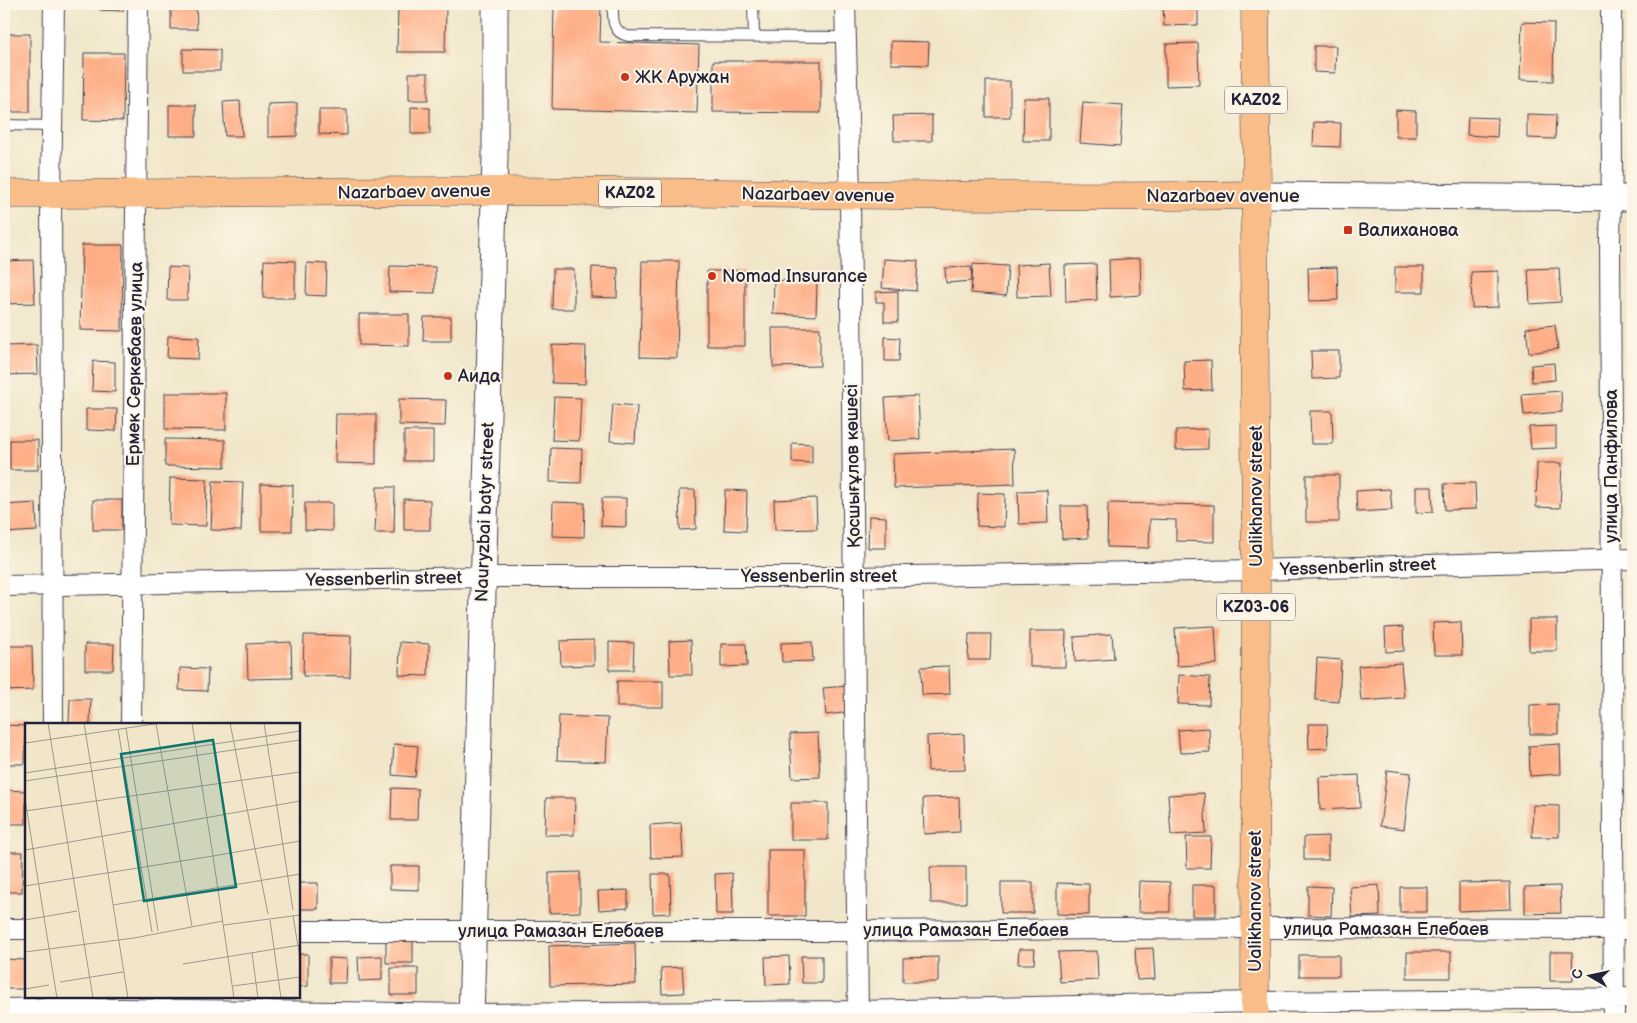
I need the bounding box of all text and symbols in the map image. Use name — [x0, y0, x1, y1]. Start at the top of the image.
place label: ЖК Аружан — [635, 67, 730, 88]
marker: ЖК Аружан — [619, 71, 631, 83]
road number: KАZ02 — [1225, 86, 1287, 114]
street label: Nazarbaev avenue — [337, 180, 491, 204]
road number: KАZ02 — [599, 180, 661, 207]
street label: Nazarbaev avenue — [741, 183, 895, 207]
street label: Nazarbaev avenue — [1146, 186, 1300, 207]
place label: Валиханова — [1358, 220, 1459, 241]
marker: Валиханова — [1342, 224, 1354, 236]
street label: Ермек Серкебаев улица — [123, 261, 147, 467]
place label: Nomad Insurance — [722, 266, 868, 287]
marker: Nomad Insurance — [706, 270, 718, 282]
place label: Аида — [457, 366, 501, 387]
marker: Аида — [442, 370, 454, 382]
street label: Қосшығұлов көшесі — [841, 384, 865, 548]
street label: улица Панфилова — [1601, 389, 1622, 543]
street label: Nauryzbai batyr street — [471, 421, 499, 602]
street label: Ualikhanov street — [1246, 425, 1267, 567]
street label: Yessenberlin street — [1278, 554, 1437, 580]
street label: Yessenberlin street — [740, 566, 898, 587]
street label: Yessenberlin street — [305, 567, 463, 591]
road number: KZ03-06 — [1217, 594, 1295, 620]
inset map — [25, 723, 300, 998]
street label: Ualikhanov street — [1245, 830, 1266, 972]
street label: улица Рамазан Елебаев — [1283, 919, 1489, 940]
street label: улица Рамазан Елебаев — [863, 920, 1069, 941]
street label: улица Рамазан Елебаев — [458, 921, 664, 942]
north arrow — [1564, 950, 1614, 1000]
text: С — [1568, 968, 1587, 980]

